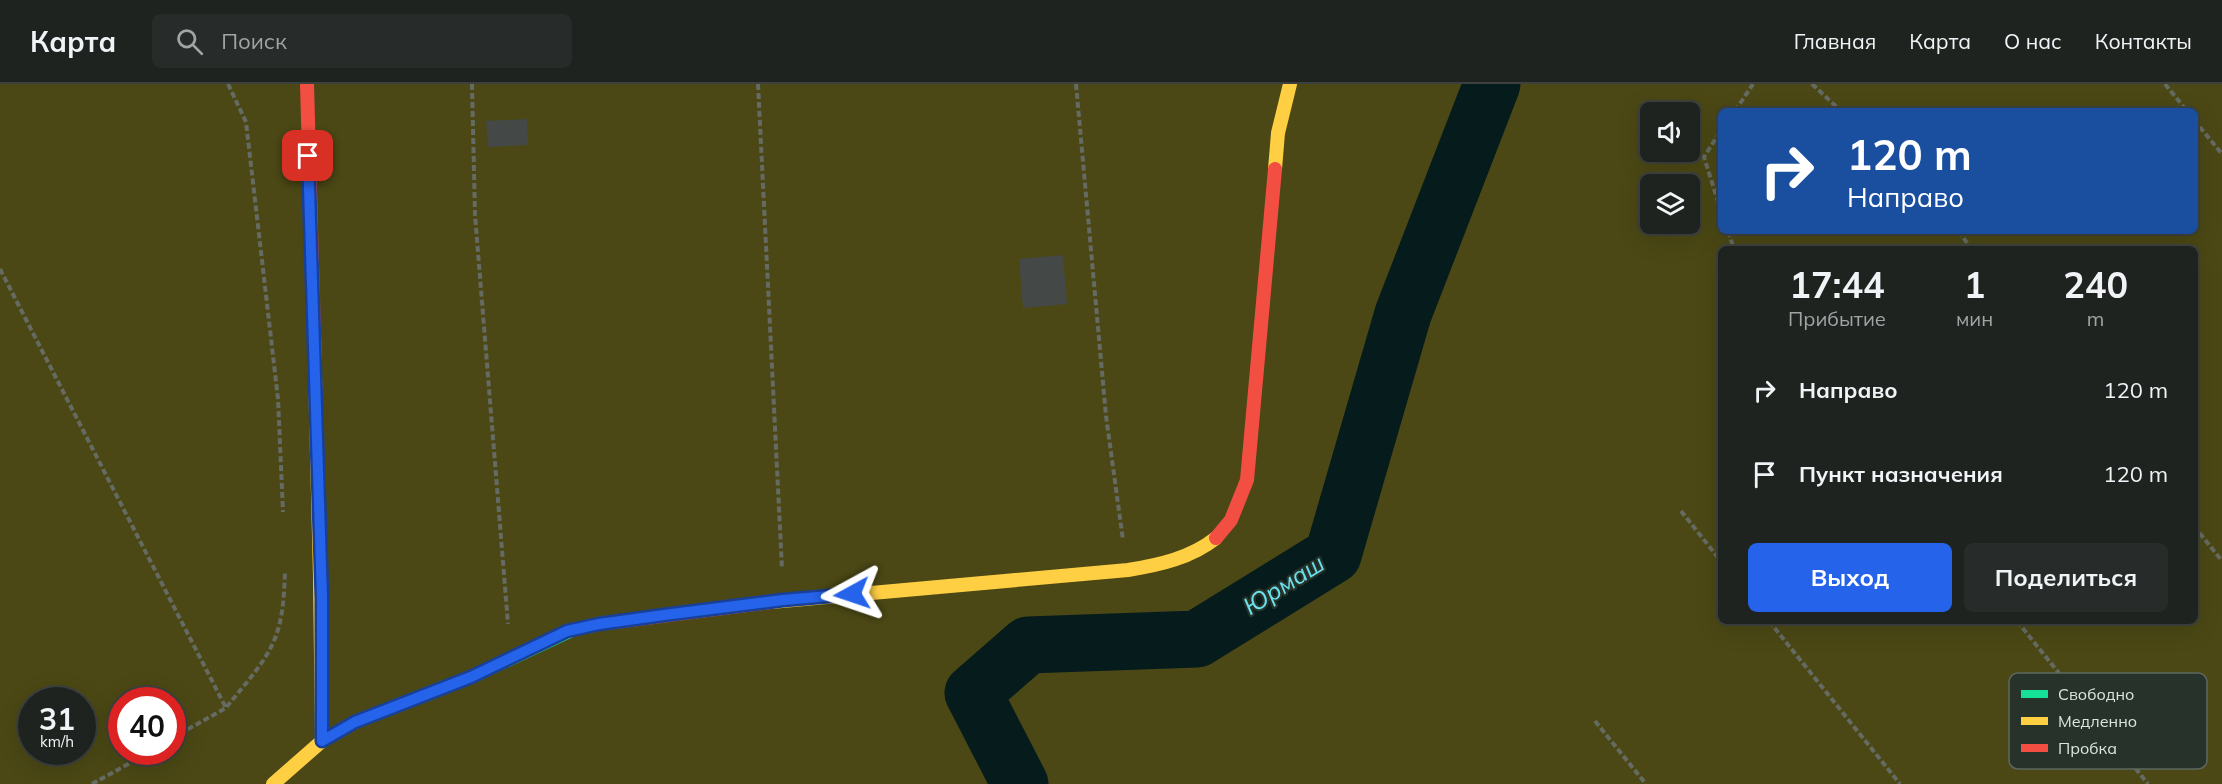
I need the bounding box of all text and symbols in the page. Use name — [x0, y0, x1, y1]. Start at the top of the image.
search box — [152, 14, 572, 68]
text: Карта — [30, 24, 116, 59]
icon: search — [173, 25, 206, 58]
text: Поиск — [221, 27, 287, 55]
text: Главная — [1794, 28, 1876, 54]
text: Карта — [1909, 28, 1971, 54]
text: О нас — [2004, 28, 2062, 54]
text: Контакты — [2095, 28, 2192, 54]
map controls — [1640, 102, 1700, 234]
button: sound — [1640, 102, 1700, 162]
text: 120 m — [1847, 128, 1972, 181]
pin — [282, 130, 333, 181]
icon: right — [1748, 132, 1826, 210]
icon: arrive — [291, 139, 324, 172]
button: layers — [1640, 174, 1700, 234]
text: Направо — [1847, 180, 1964, 214]
text: 17:44 — [1789, 262, 1885, 307]
text: 1 — [1964, 262, 1985, 307]
text: 240 — [2063, 262, 2128, 307]
text: Прибытие — [1788, 306, 1886, 331]
text: мин — [1956, 306, 1993, 331]
text: m — [2087, 306, 2104, 331]
icon: right — [1748, 374, 1781, 407]
text: Направо — [1799, 376, 1897, 404]
text: 120 m — [2103, 376, 2168, 404]
icon: arrive — [1748, 458, 1781, 491]
text: Пункт назначения — [1799, 460, 2003, 488]
text: 120 m — [2103, 460, 2168, 488]
button: Выход — [1748, 543, 1952, 612]
button: Поделиться — [1964, 543, 2168, 612]
water label: Юрмаш — [1237, 548, 1330, 621]
position arrow — [820, 562, 884, 626]
legend — [2009, 673, 2207, 769]
text: Свободно — [2058, 684, 2134, 704]
speed limit sign: 40 — [108, 687, 186, 765]
text: 31 — [39, 700, 75, 738]
text: Медленно — [2058, 711, 2137, 731]
text: km/h — [40, 732, 74, 751]
text: Пробка — [2058, 738, 2117, 758]

